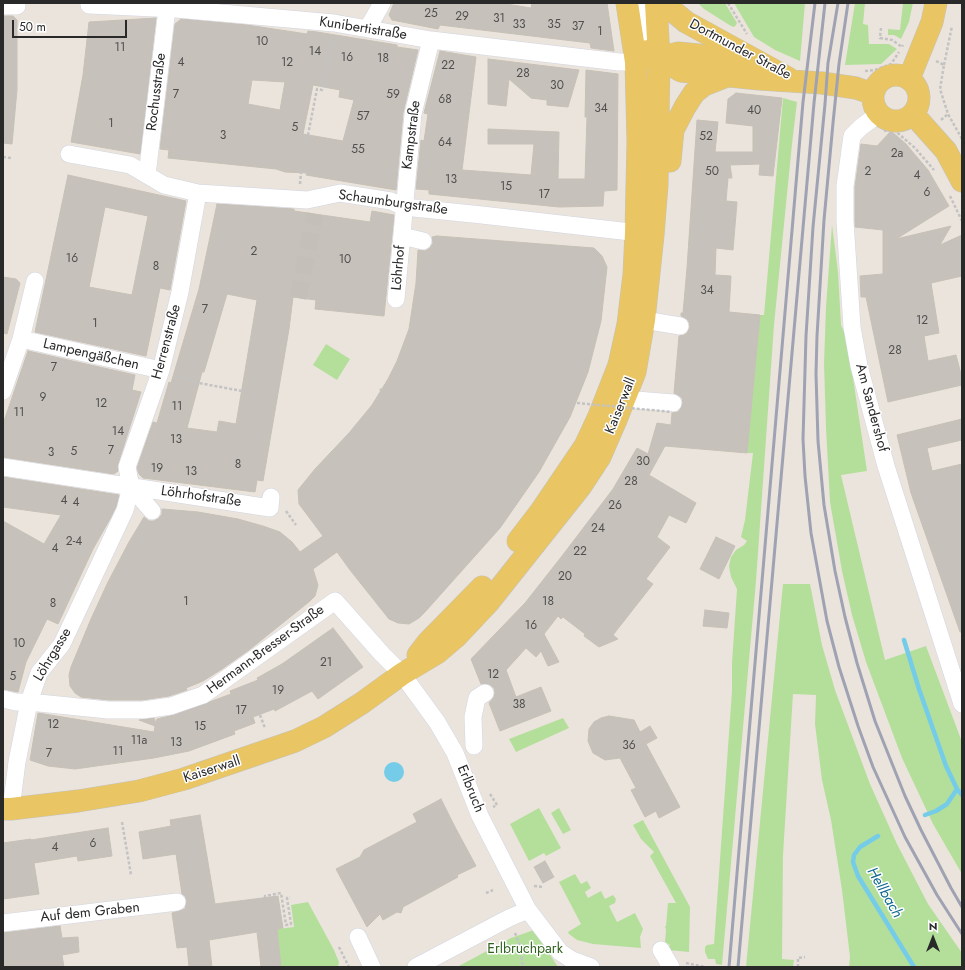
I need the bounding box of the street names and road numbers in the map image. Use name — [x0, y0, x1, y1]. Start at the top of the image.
street label: Kunibertistraße — [318, 14, 408, 44]
street label: Dortmunder Straße — [686, 16, 794, 84]
street label: Rochusstraße — [144, 52, 170, 132]
street label: Kampstraße — [399, 100, 425, 170]
street label: Schaumburgstraße — [337, 187, 449, 219]
street label: Löhrhof — [389, 245, 409, 291]
street label: Herrenstraße — [149, 303, 185, 381]
street label: Lampengäßchen — [41, 336, 141, 374]
street label: Am Sandershof — [851, 362, 891, 454]
street label: Kaiserwall — [602, 375, 640, 437]
street label: Löhrhofstraße — [160, 483, 242, 511]
street label: Hermann-Bresser-Straße — [204, 602, 328, 698]
street label: Löhrgasse — [31, 625, 75, 685]
street label: Kaiserwall — [181, 753, 243, 787]
street label: Erlbruch — [453, 763, 487, 815]
street label: Auf dem Graben — [40, 899, 140, 927]

